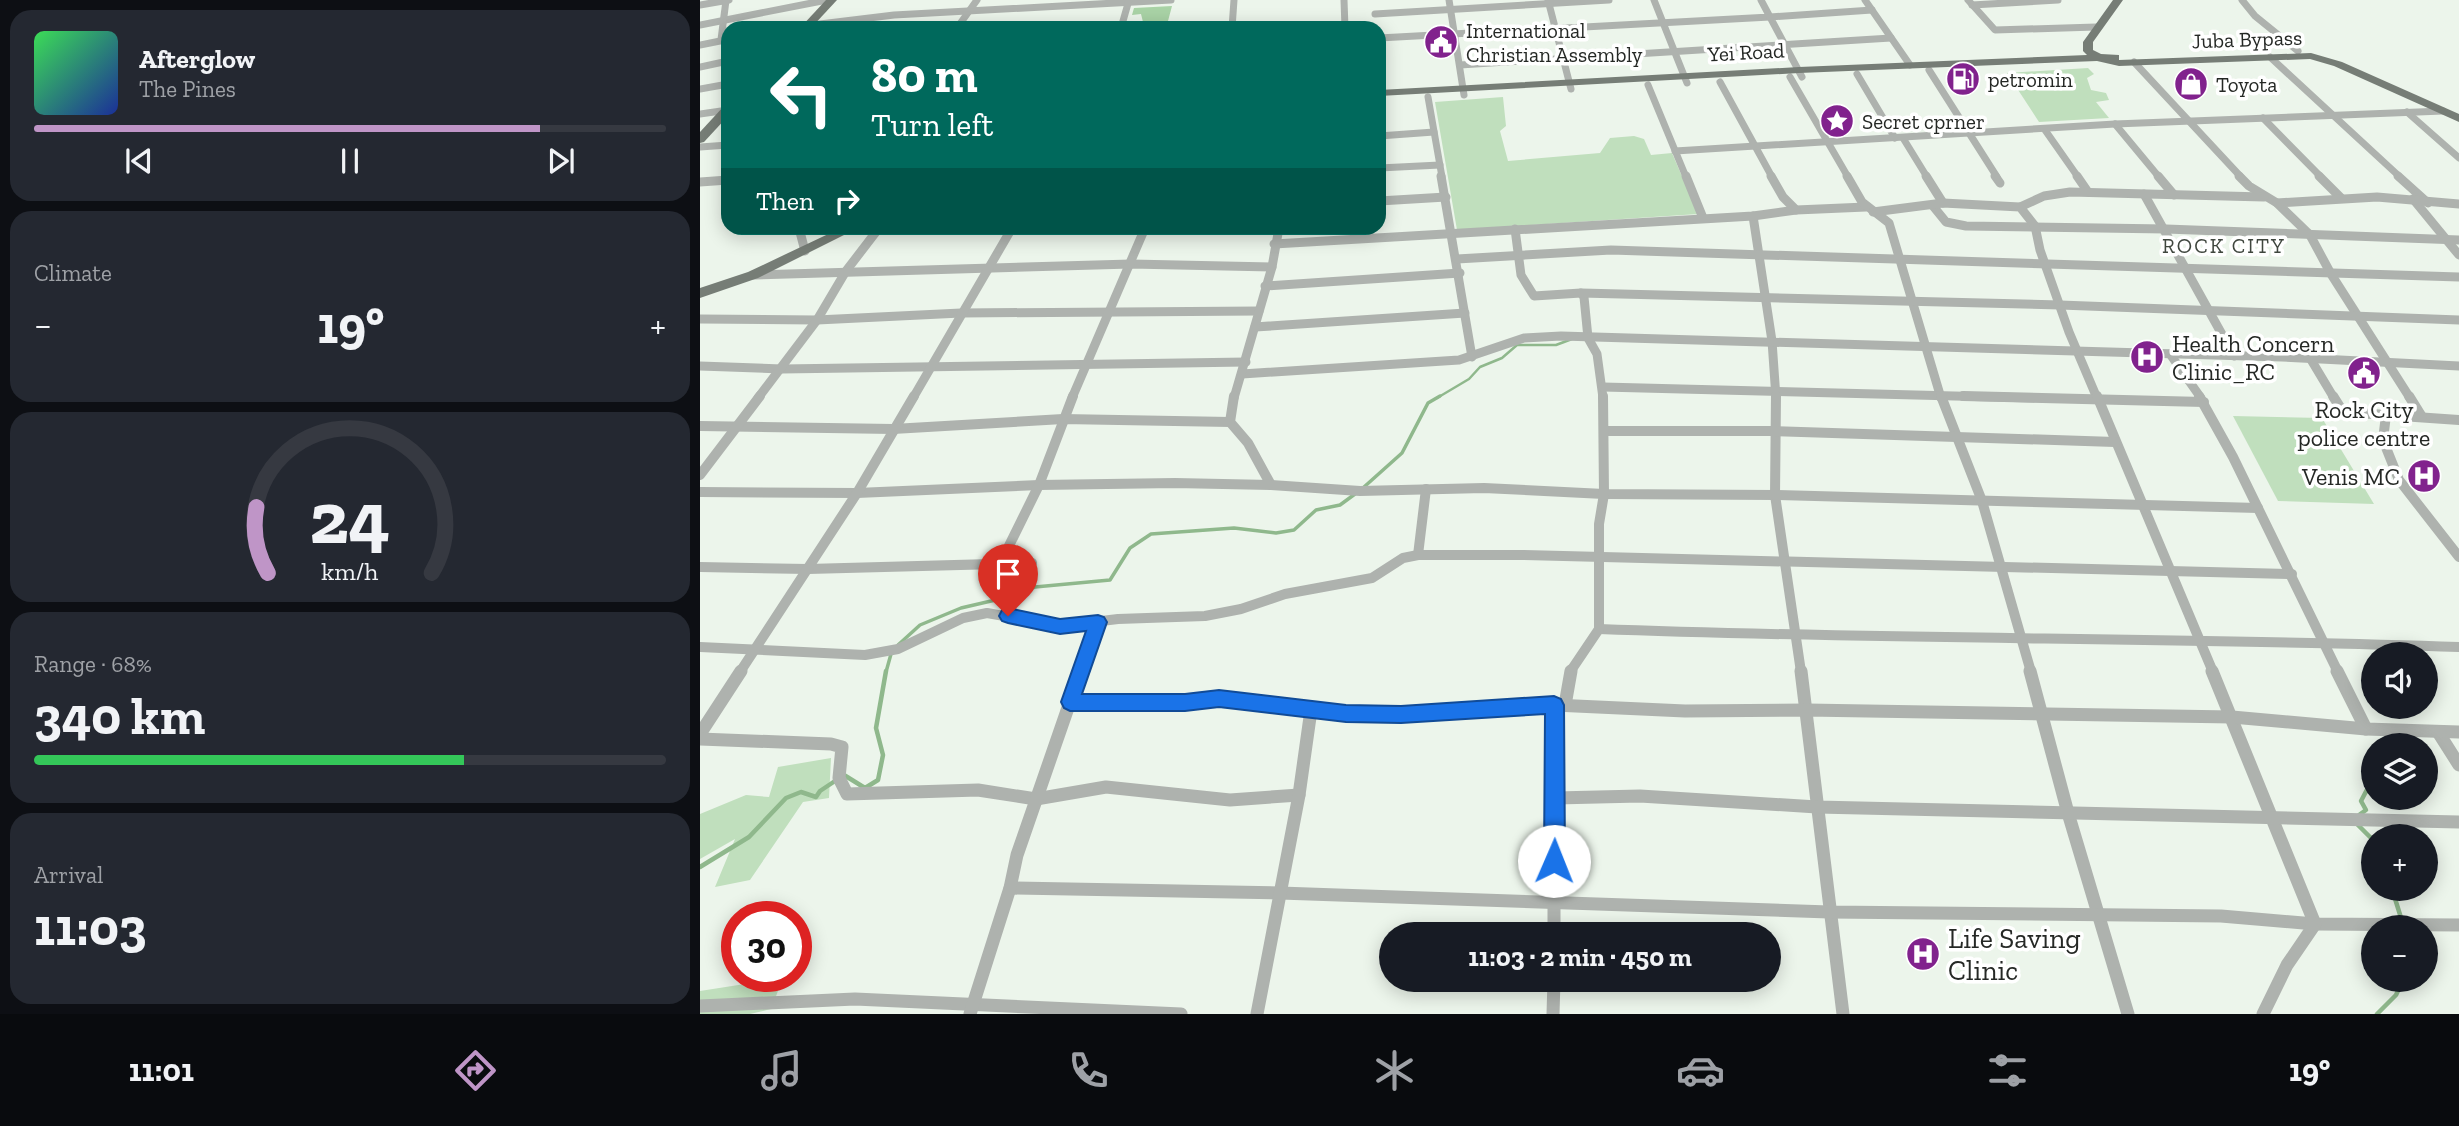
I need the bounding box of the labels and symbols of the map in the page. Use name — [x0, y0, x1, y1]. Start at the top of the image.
place label: International Christian Assembly — [1466, 18, 1643, 67]
public building icon: International Christian Assembly — [1422, 23, 1460, 61]
street label: Juba Bypass — [2191, 25, 2303, 53]
street label: Yei Road — [1706, 37, 1786, 67]
fuel station icon: petromin — [1944, 60, 1982, 98]
shop icon: Toyota — [2172, 65, 2210, 103]
place label: petromin — [1988, 67, 2073, 92]
place label: Toyota — [2216, 72, 2277, 97]
place icon: Secret cprner — [1818, 102, 1856, 140]
place label: Secret cprner — [1862, 109, 1985, 134]
district label: ROCK CITY — [2162, 233, 2286, 258]
place label: Health Concern Clinic_RC — [2172, 329, 2334, 386]
hospital icon: Health Concern Clinic_RC — [2128, 338, 2166, 376]
public building icon: Rock City police centre — [2345, 354, 2383, 392]
place label: Rock City police centre — [2298, 395, 2430, 452]
hospital icon: Venis MC — [2405, 457, 2443, 495]
place label: Venis MC — [2301, 462, 2400, 491]
pin — [978, 544, 1038, 616]
position arrow — [1517, 824, 1591, 898]
speed limit sign: 30 — [721, 901, 812, 992]
place label: Life Saving Clinic — [1948, 922, 2081, 987]
hospital icon: Life Saving Clinic — [1904, 935, 1942, 973]

